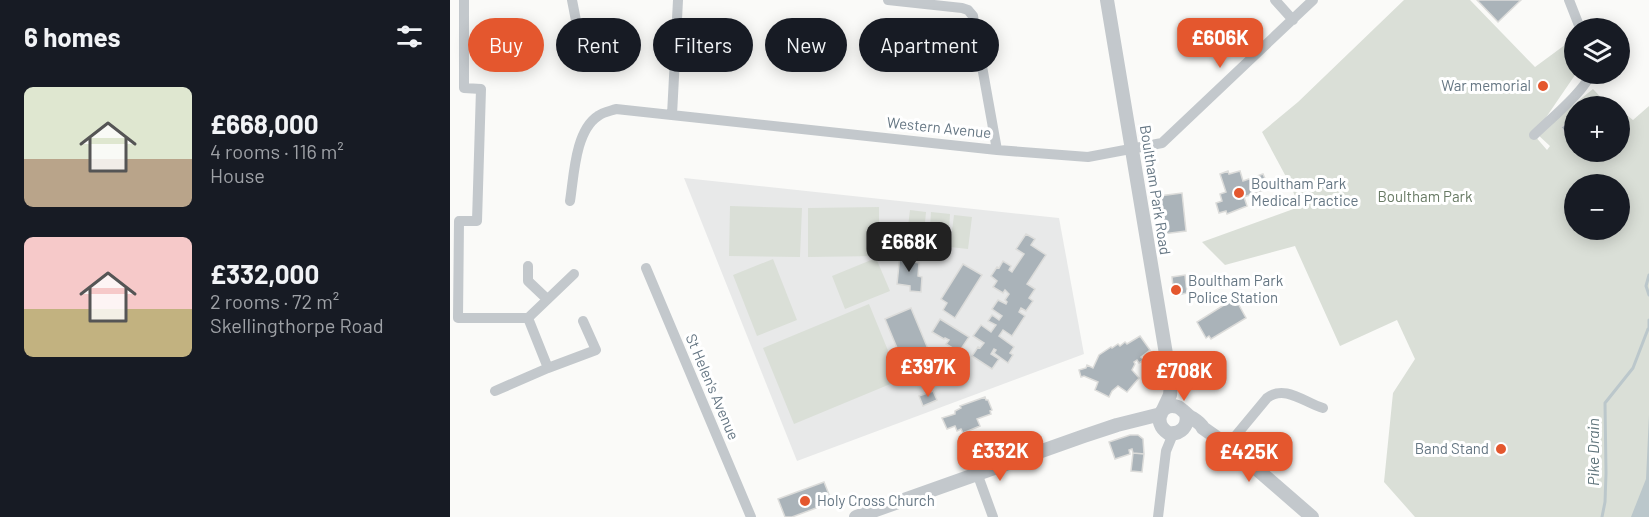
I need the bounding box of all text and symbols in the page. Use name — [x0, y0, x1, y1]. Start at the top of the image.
chip: Buy — [468, 18, 544, 72]
chip: Rent — [556, 18, 641, 72]
chip: Filters — [653, 18, 753, 72]
chip: New — [765, 18, 847, 72]
chip: Apartment — [859, 18, 999, 72]
pin: £606K — [1178, 18, 1262, 69]
map controls — [1564, 18, 1630, 240]
button: layers — [1564, 18, 1630, 84]
icon: filters — [393, 20, 426, 53]
text: 6 homes — [24, 21, 121, 52]
text: £606K — [1191, 25, 1249, 49]
place label: War memorial — [1441, 76, 1531, 94]
marker: War memorial — [1536, 79, 1550, 93]
button: + — [1564, 96, 1630, 162]
text: £668,000 — [210, 108, 319, 139]
icon: home — [72, 111, 144, 183]
street label: Western Avenue — [886, 113, 992, 141]
street label: Boultham Park Road — [1137, 124, 1175, 256]
text: 4 rooms · 116 m² — [210, 139, 344, 163]
text: House — [210, 163, 265, 187]
place label: Boultham Park Medical Practice — [1251, 174, 1358, 209]
button: − — [1564, 174, 1630, 240]
marker: Boultham Park Medical Practice — [1232, 186, 1246, 200]
park label: Boultham Park — [1377, 187, 1473, 205]
pin: £668K — [867, 222, 951, 273]
text: £668K — [880, 229, 938, 253]
text: £332,000 — [210, 258, 319, 289]
icon: home — [72, 261, 144, 333]
place label: Boultham Park Police Station — [1188, 271, 1284, 306]
marker: Boultham Park Police Station — [1169, 283, 1183, 297]
text: 2 rooms · 72 m² — [210, 289, 339, 313]
text: Skellingthorpe Road — [210, 313, 384, 337]
street label: St Helen's Avenue — [682, 331, 743, 442]
pin: £397K — [886, 347, 970, 398]
pin: £708K — [1142, 351, 1226, 402]
text: £397K — [900, 354, 956, 378]
text: £708K — [1156, 358, 1212, 382]
water label: Pike Drain — [1583, 418, 1602, 486]
pin: £332K — [958, 431, 1042, 482]
pin: £425K — [1207, 432, 1291, 483]
text: £332K — [971, 438, 1029, 462]
text: £425K — [1220, 439, 1278, 463]
place label: Band Stand — [1415, 439, 1489, 457]
marker: Band Stand — [1494, 442, 1508, 456]
place label: Holy Cross Church — [817, 491, 935, 509]
marker: Holy Cross Church — [798, 494, 812, 508]

